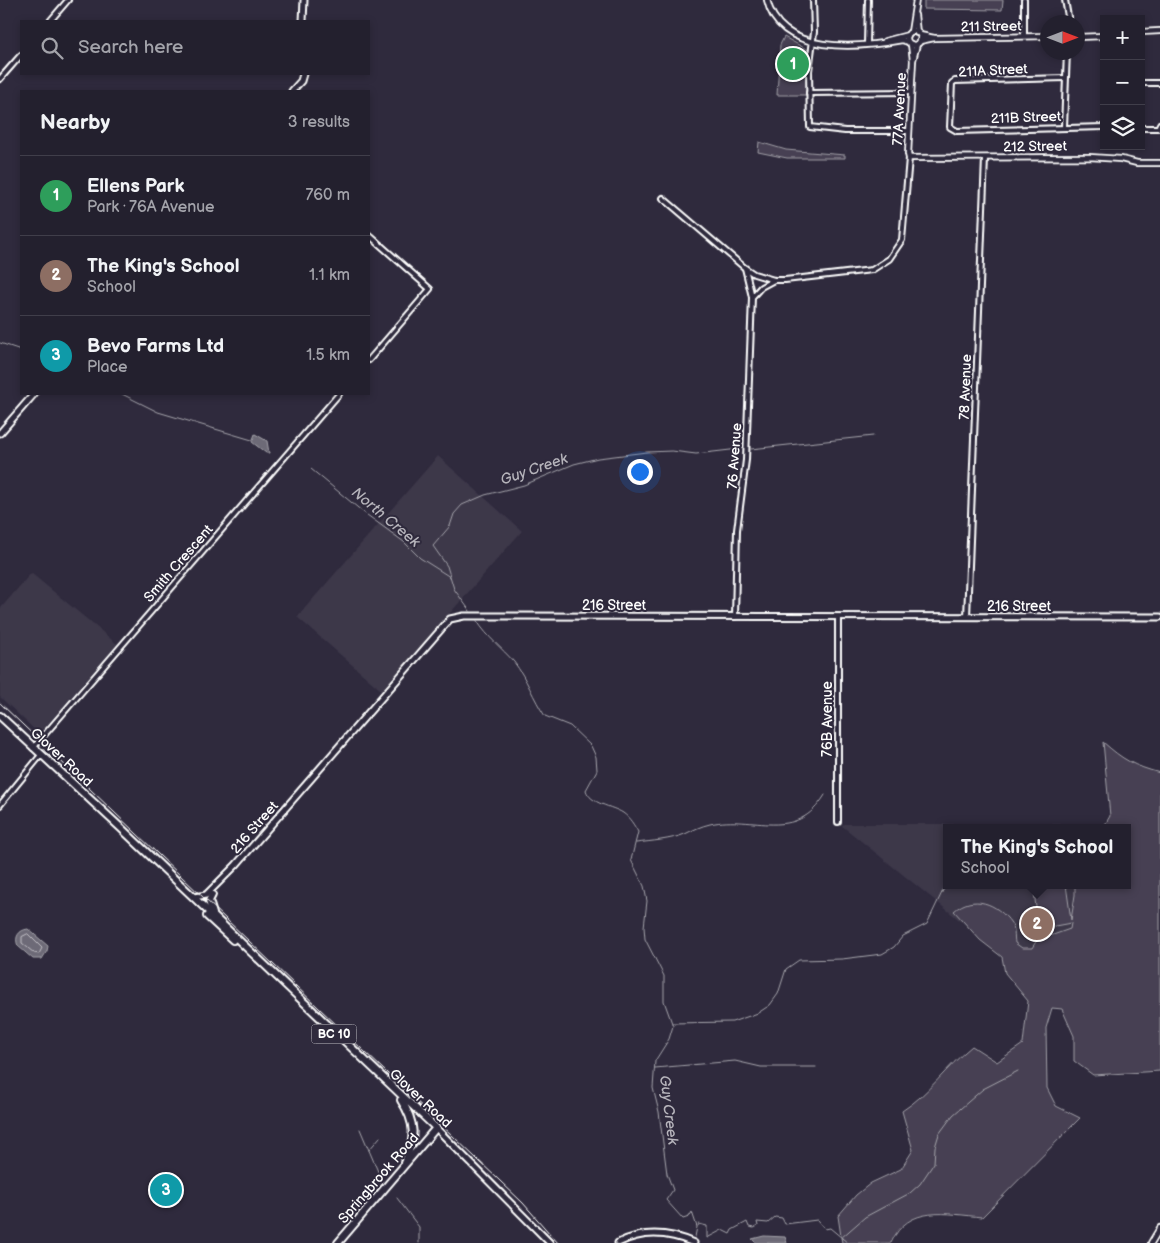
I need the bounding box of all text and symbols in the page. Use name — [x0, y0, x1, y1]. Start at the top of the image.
north arrow — [1040, 15, 1085, 60]
map controls — [1100, 15, 1145, 150]
button: + — [1100, 15, 1145, 60]
street label: 211 Street — [960, 17, 1022, 36]
search box — [20, 20, 370, 75]
icon: search — [38, 34, 66, 62]
text: Search here — [78, 36, 183, 59]
pin: 1 — [777, 45, 809, 83]
street label: 211A Street — [958, 60, 1029, 81]
button: − — [1100, 60, 1145, 105]
street label: 77A Avenue — [889, 72, 910, 146]
button: layers — [1100, 105, 1145, 150]
street label: 211B Street — [991, 108, 1062, 127]
text: Nearby — [40, 110, 110, 135]
text: 3 results — [288, 113, 350, 132]
street label: 212 Street — [1003, 137, 1068, 156]
text: Ellens Park — [87, 175, 184, 198]
text: 1 — [53, 186, 59, 205]
text: 760 m — [305, 186, 350, 205]
text: Park · 76A Avenue — [87, 198, 215, 217]
text: The King's School — [87, 255, 240, 278]
text: 2 — [51, 266, 61, 285]
text: 1.1 km — [309, 266, 350, 285]
text: School — [87, 278, 136, 297]
text: Bevo Farms Ltd — [87, 335, 224, 358]
text: 3 — [51, 346, 61, 365]
text: 1.5 km — [306, 346, 350, 365]
street label: 78 Avenue — [956, 354, 975, 420]
text: Place — [87, 358, 128, 377]
street label: 76 Avenue — [724, 422, 745, 490]
water label: Guy Creek — [498, 449, 571, 490]
your location — [627, 459, 653, 485]
water label: North Creek — [348, 483, 424, 552]
street label: Smith Crescent — [140, 521, 217, 606]
street label: 216 Street — [582, 597, 647, 614]
street label: 216 Street — [987, 598, 1052, 615]
street label: 76B Avenue — [819, 681, 836, 757]
street label: Glover Road — [27, 724, 96, 791]
street label: 216 Street — [227, 797, 282, 857]
popup — [943, 824, 1131, 889]
text: The King's School — [961, 836, 1113, 859]
text: School — [961, 859, 1010, 878]
pin: 2 — [1021, 905, 1053, 943]
road number: BC 10 — [312, 1024, 356, 1044]
street label: Glover Road — [386, 1065, 455, 1132]
water label: Guy Creek — [655, 1074, 682, 1147]
street label: Springbrook Road — [335, 1130, 422, 1227]
pin: 3 — [150, 1171, 182, 1209]

